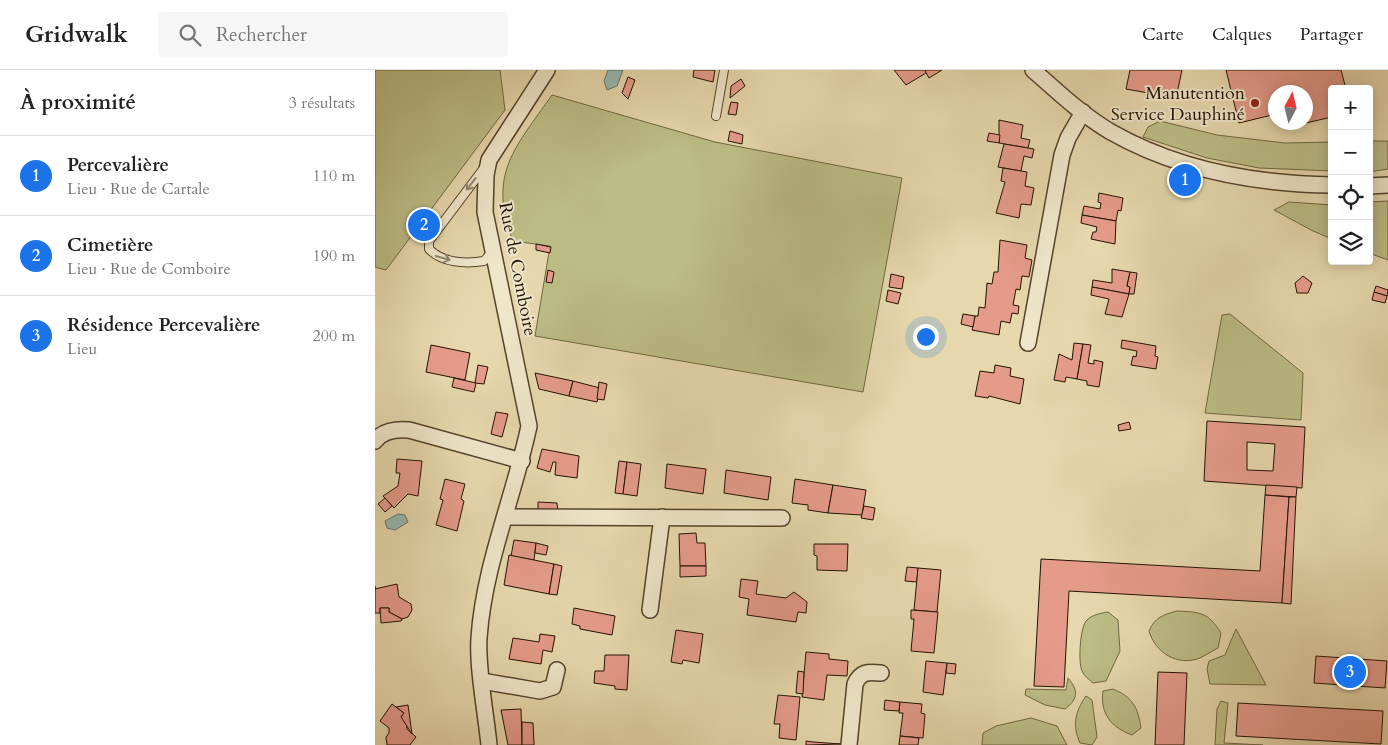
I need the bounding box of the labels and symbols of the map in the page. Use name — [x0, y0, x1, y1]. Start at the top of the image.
place label: Manutention Service Dauphiné — [1111, 81, 1246, 127]
north arrow — [1268, 85, 1313, 130]
marker: Manutention Service Dauphiné — [1249, 97, 1261, 109]
pin: 1 — [1169, 161, 1201, 199]
one-way arrow — [465, 177, 476, 190]
street label: Rue de Comboire — [492, 200, 543, 338]
pin: 2 — [408, 206, 440, 244]
one-way arrow — [435, 253, 451, 263]
your location — [913, 324, 939, 350]
pin: 3 — [1334, 653, 1366, 691]

